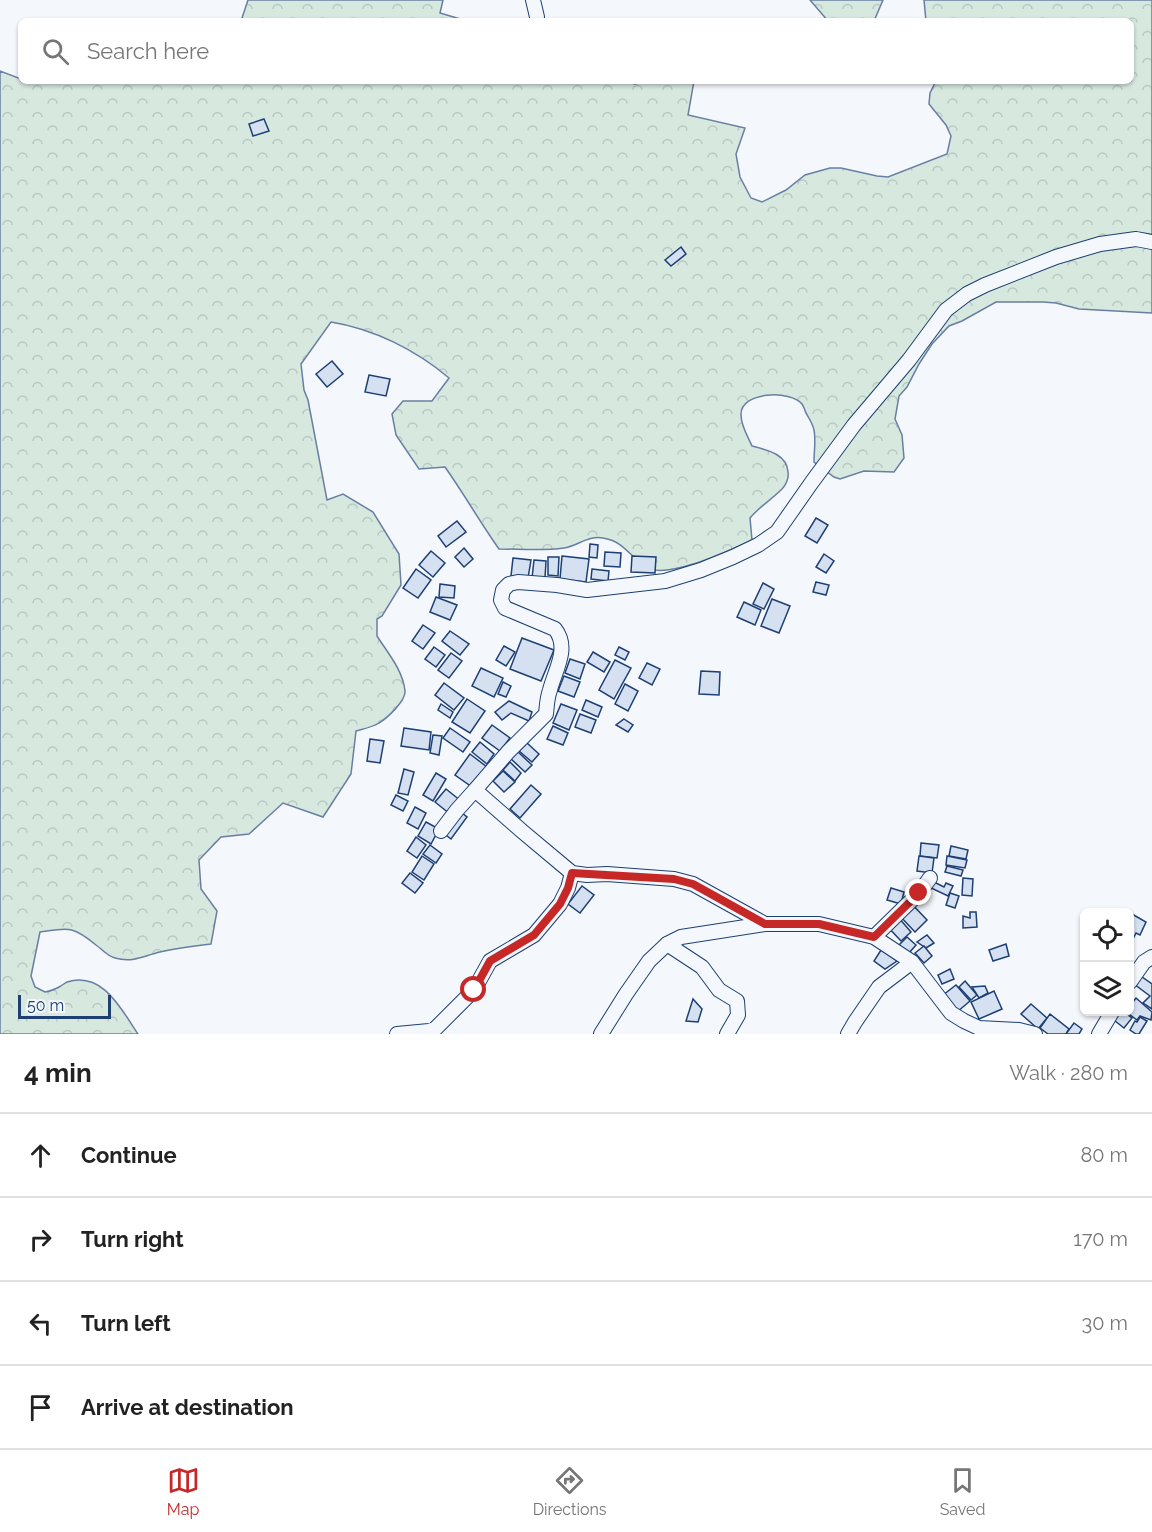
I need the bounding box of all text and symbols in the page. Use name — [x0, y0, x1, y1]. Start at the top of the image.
search box — [18, 18, 1134, 84]
icon: search — [39, 35, 72, 68]
text: Search here — [87, 38, 209, 64]
route end — [905, 879, 931, 905]
map controls — [1080, 908, 1134, 1016]
button: locate — [1080, 908, 1134, 962]
button: layers — [1080, 962, 1134, 1016]
route start — [460, 976, 486, 1002]
scale bar — [18, 992, 111, 1020]
text: 50 m — [27, 996, 64, 1015]
text: 4 min — [24, 1058, 92, 1088]
text: Walk · 280 m — [1009, 1061, 1128, 1085]
icon: ahead — [24, 1139, 57, 1172]
text: Continue — [81, 1142, 177, 1168]
text: 80 m — [1080, 1143, 1128, 1167]
icon: right — [24, 1223, 57, 1256]
text: Turn right — [81, 1226, 184, 1252]
text: 170 m — [1073, 1227, 1128, 1251]
icon: left — [24, 1307, 57, 1340]
text: Turn left — [81, 1310, 171, 1336]
text: 30 m — [1082, 1311, 1128, 1335]
icon: arrive — [24, 1391, 57, 1424]
text: Arrive at destination — [81, 1394, 294, 1420]
tab: Map — [167, 1464, 200, 1519]
tab: Directions — [533, 1464, 607, 1519]
tab: Saved — [940, 1464, 985, 1519]

